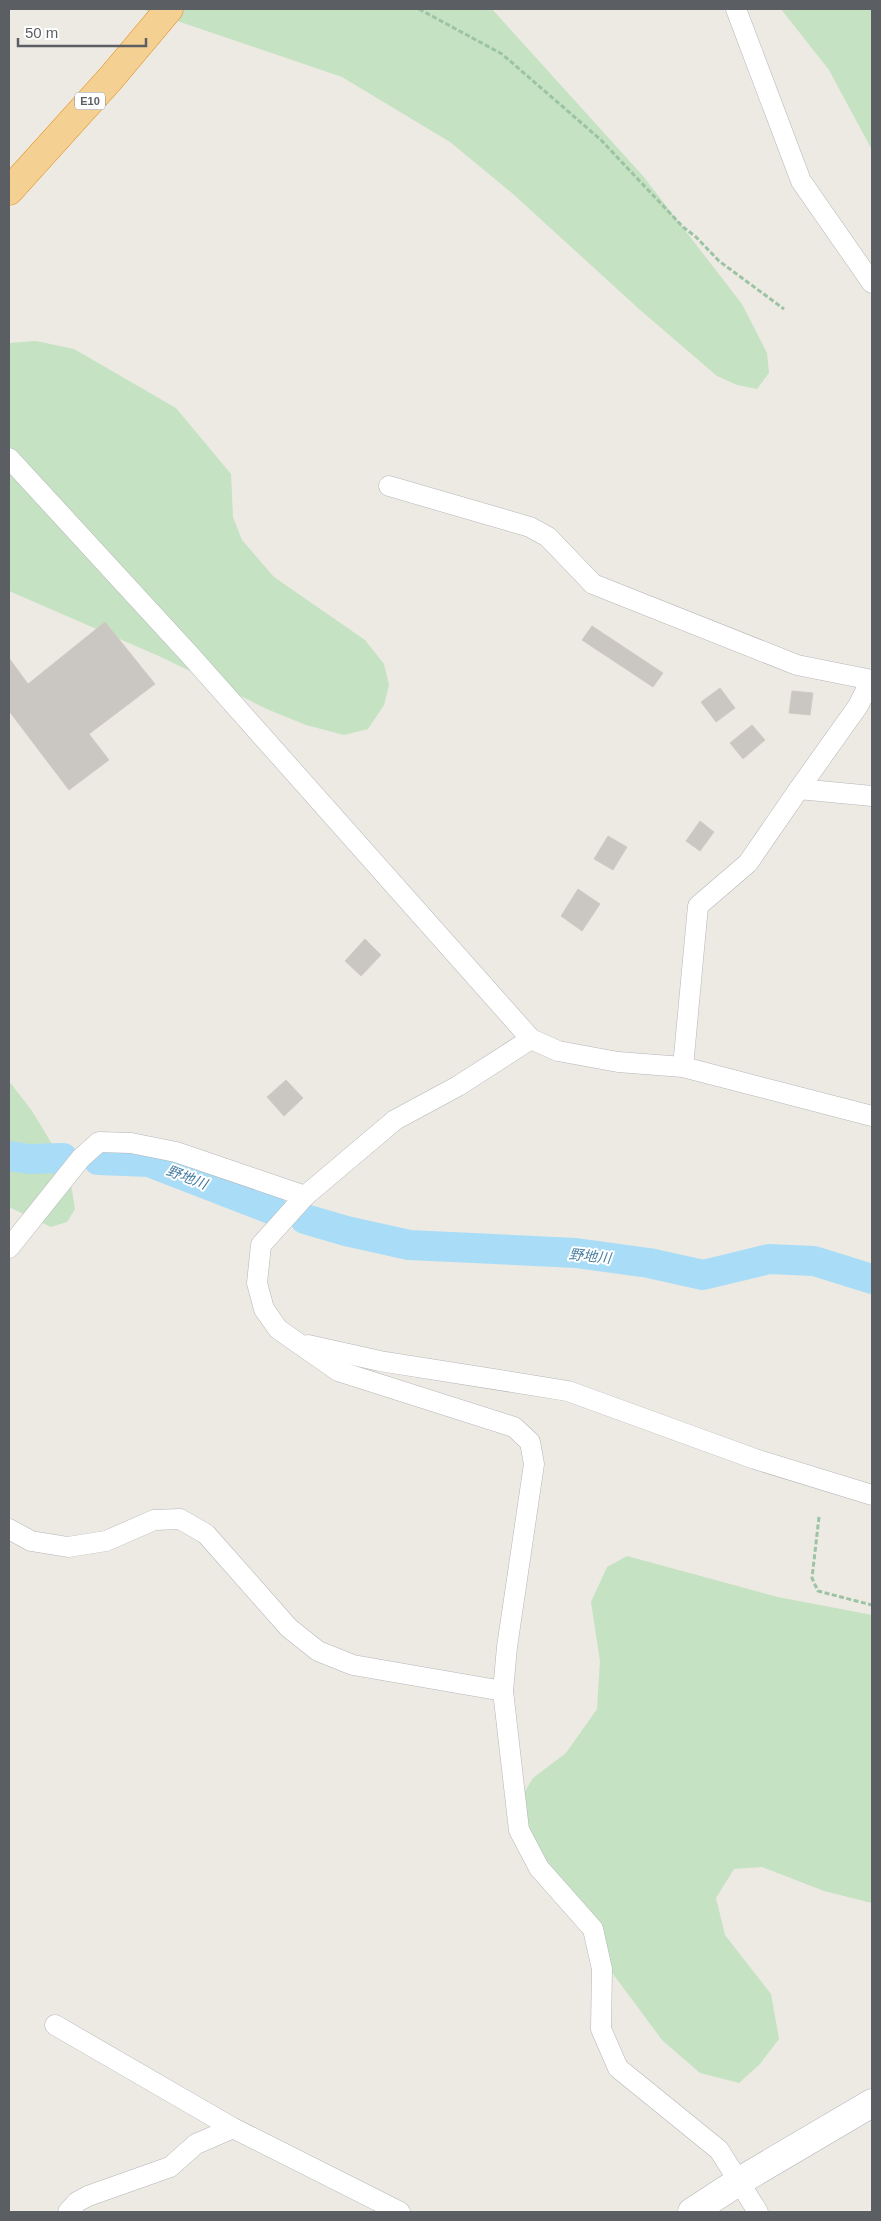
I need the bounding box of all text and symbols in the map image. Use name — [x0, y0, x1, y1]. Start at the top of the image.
scale bar — [18, 15, 145, 47]
text: 50 m — [25, 24, 58, 41]
road number: E10 — [75, 92, 105, 110]
water label: 野地川 — [165, 1162, 211, 1193]
water label: 野地川 — [568, 1246, 614, 1266]

